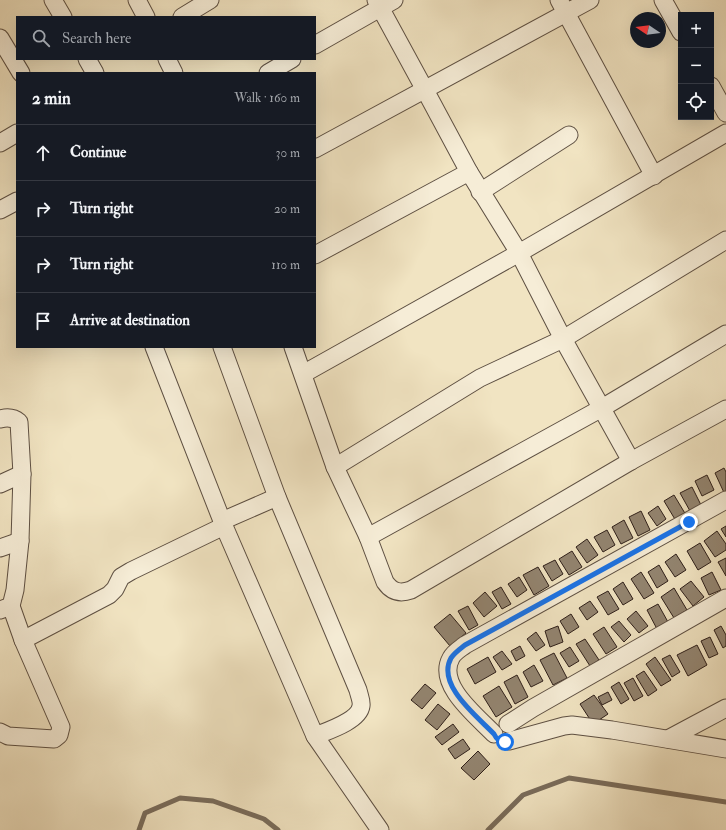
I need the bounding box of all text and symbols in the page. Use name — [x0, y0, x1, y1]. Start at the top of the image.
north arrow — [630, 12, 666, 48]
map controls — [678, 12, 714, 120]
button: + — [678, 12, 714, 48]
search box — [16, 16, 316, 60]
icon: search — [30, 27, 52, 49]
text: Search here — [62, 29, 131, 48]
button: − — [678, 48, 714, 84]
button: locate — [678, 84, 714, 120]
text: 2 min — [32, 88, 71, 109]
text: Walk · 160 m — [234, 90, 300, 106]
icon: ahead — [32, 142, 54, 164]
text: Continue — [70, 143, 126, 162]
text: 30 m — [276, 145, 300, 161]
icon: right — [32, 198, 54, 220]
text: Turn right — [70, 199, 133, 218]
text: 20 m — [274, 201, 300, 217]
icon: right — [32, 254, 54, 276]
text: Turn right — [70, 255, 133, 274]
text: 110 m — [271, 257, 300, 273]
icon: arrive — [32, 310, 54, 332]
text: Arrive at destination — [70, 311, 190, 330]
route end — [680, 513, 698, 531]
route start — [496, 733, 514, 751]

